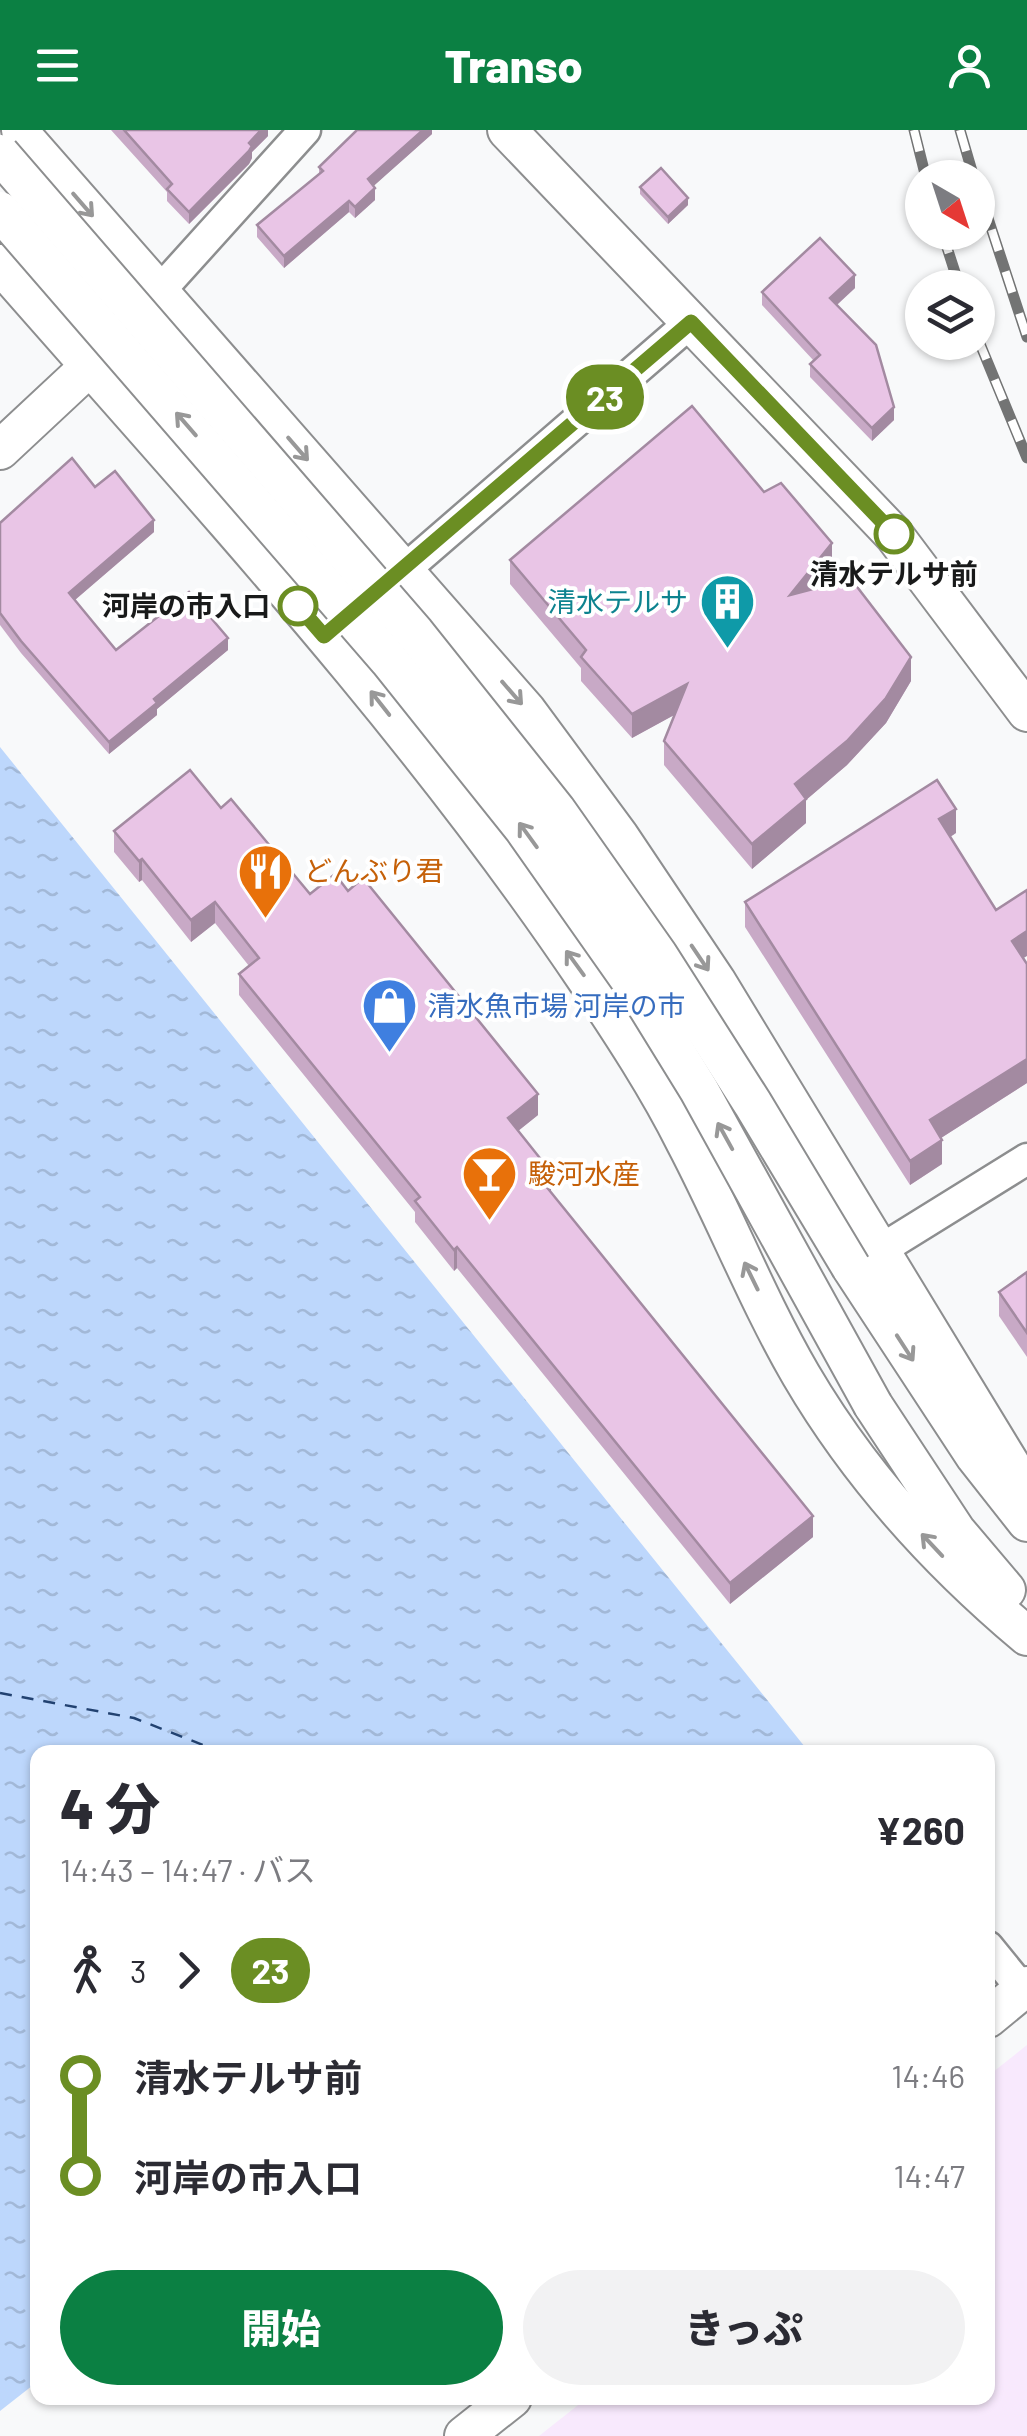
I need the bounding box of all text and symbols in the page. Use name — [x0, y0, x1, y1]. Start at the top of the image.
icon: menu — [30, 38, 85, 93]
text: Transo — [444, 38, 583, 92]
icon: person — [942, 38, 997, 93]
north arrow — [905, 160, 995, 250]
map controls — [905, 160, 995, 360]
one-way arrow — [72, 192, 95, 217]
button: layers — [905, 270, 995, 360]
line badge: 23 — [560, 364, 650, 430]
text: 23 — [586, 376, 624, 418]
one-way arrow — [175, 411, 197, 437]
one-way arrow — [286, 435, 309, 461]
marker: 清水テルサ前 — [875, 515, 913, 553]
place label: 清水テルサ前 — [810, 556, 978, 590]
building icon: 清水テルサ — [697, 572, 757, 651]
place label: 清水テルサ — [548, 584, 688, 618]
marker: 河岸の市入口 — [279, 587, 317, 625]
place label: 河岸の市入口 — [102, 588, 270, 622]
one-way arrow — [500, 680, 522, 706]
one-way arrow — [370, 690, 391, 717]
one-way arrow — [518, 822, 539, 849]
restaurant icon: どんぶり君 — [235, 841, 295, 920]
place label: どんぶり君 — [304, 853, 444, 887]
one-way arrow — [690, 943, 711, 971]
one-way arrow — [565, 950, 586, 977]
shop icon: 清水魚市場 河岸の市 — [359, 976, 419, 1055]
place label: 清水魚市場 河岸の市 — [428, 988, 686, 1022]
one-way arrow — [714, 1122, 734, 1151]
bar icon: 駿河水産 — [459, 1144, 519, 1223]
place label: 駿河水産 — [528, 1156, 640, 1190]
one-way arrow — [741, 1262, 760, 1292]
one-way arrow — [894, 1334, 915, 1362]
one-way arrow — [920, 1532, 944, 1558]
text: 4 分 — [60, 1774, 160, 1840]
text: ¥260 — [876, 1807, 965, 1853]
text: 14:43 – 14:47 · バス — [60, 1850, 316, 1888]
icon: walk — [60, 1943, 115, 1998]
icon: forward — [161, 1943, 216, 1998]
text: 23 — [251, 1949, 290, 1991]
text: 3 — [130, 1951, 146, 1989]
text: 清水テルサ前 — [134, 2054, 362, 2100]
text: 14:46 — [891, 2056, 965, 2094]
text: 河岸の市入口 — [134, 2154, 362, 2200]
text: 14:47 — [894, 2156, 965, 2194]
button: 開始 — [60, 2270, 503, 2385]
button: きっぷ — [523, 2270, 965, 2385]

